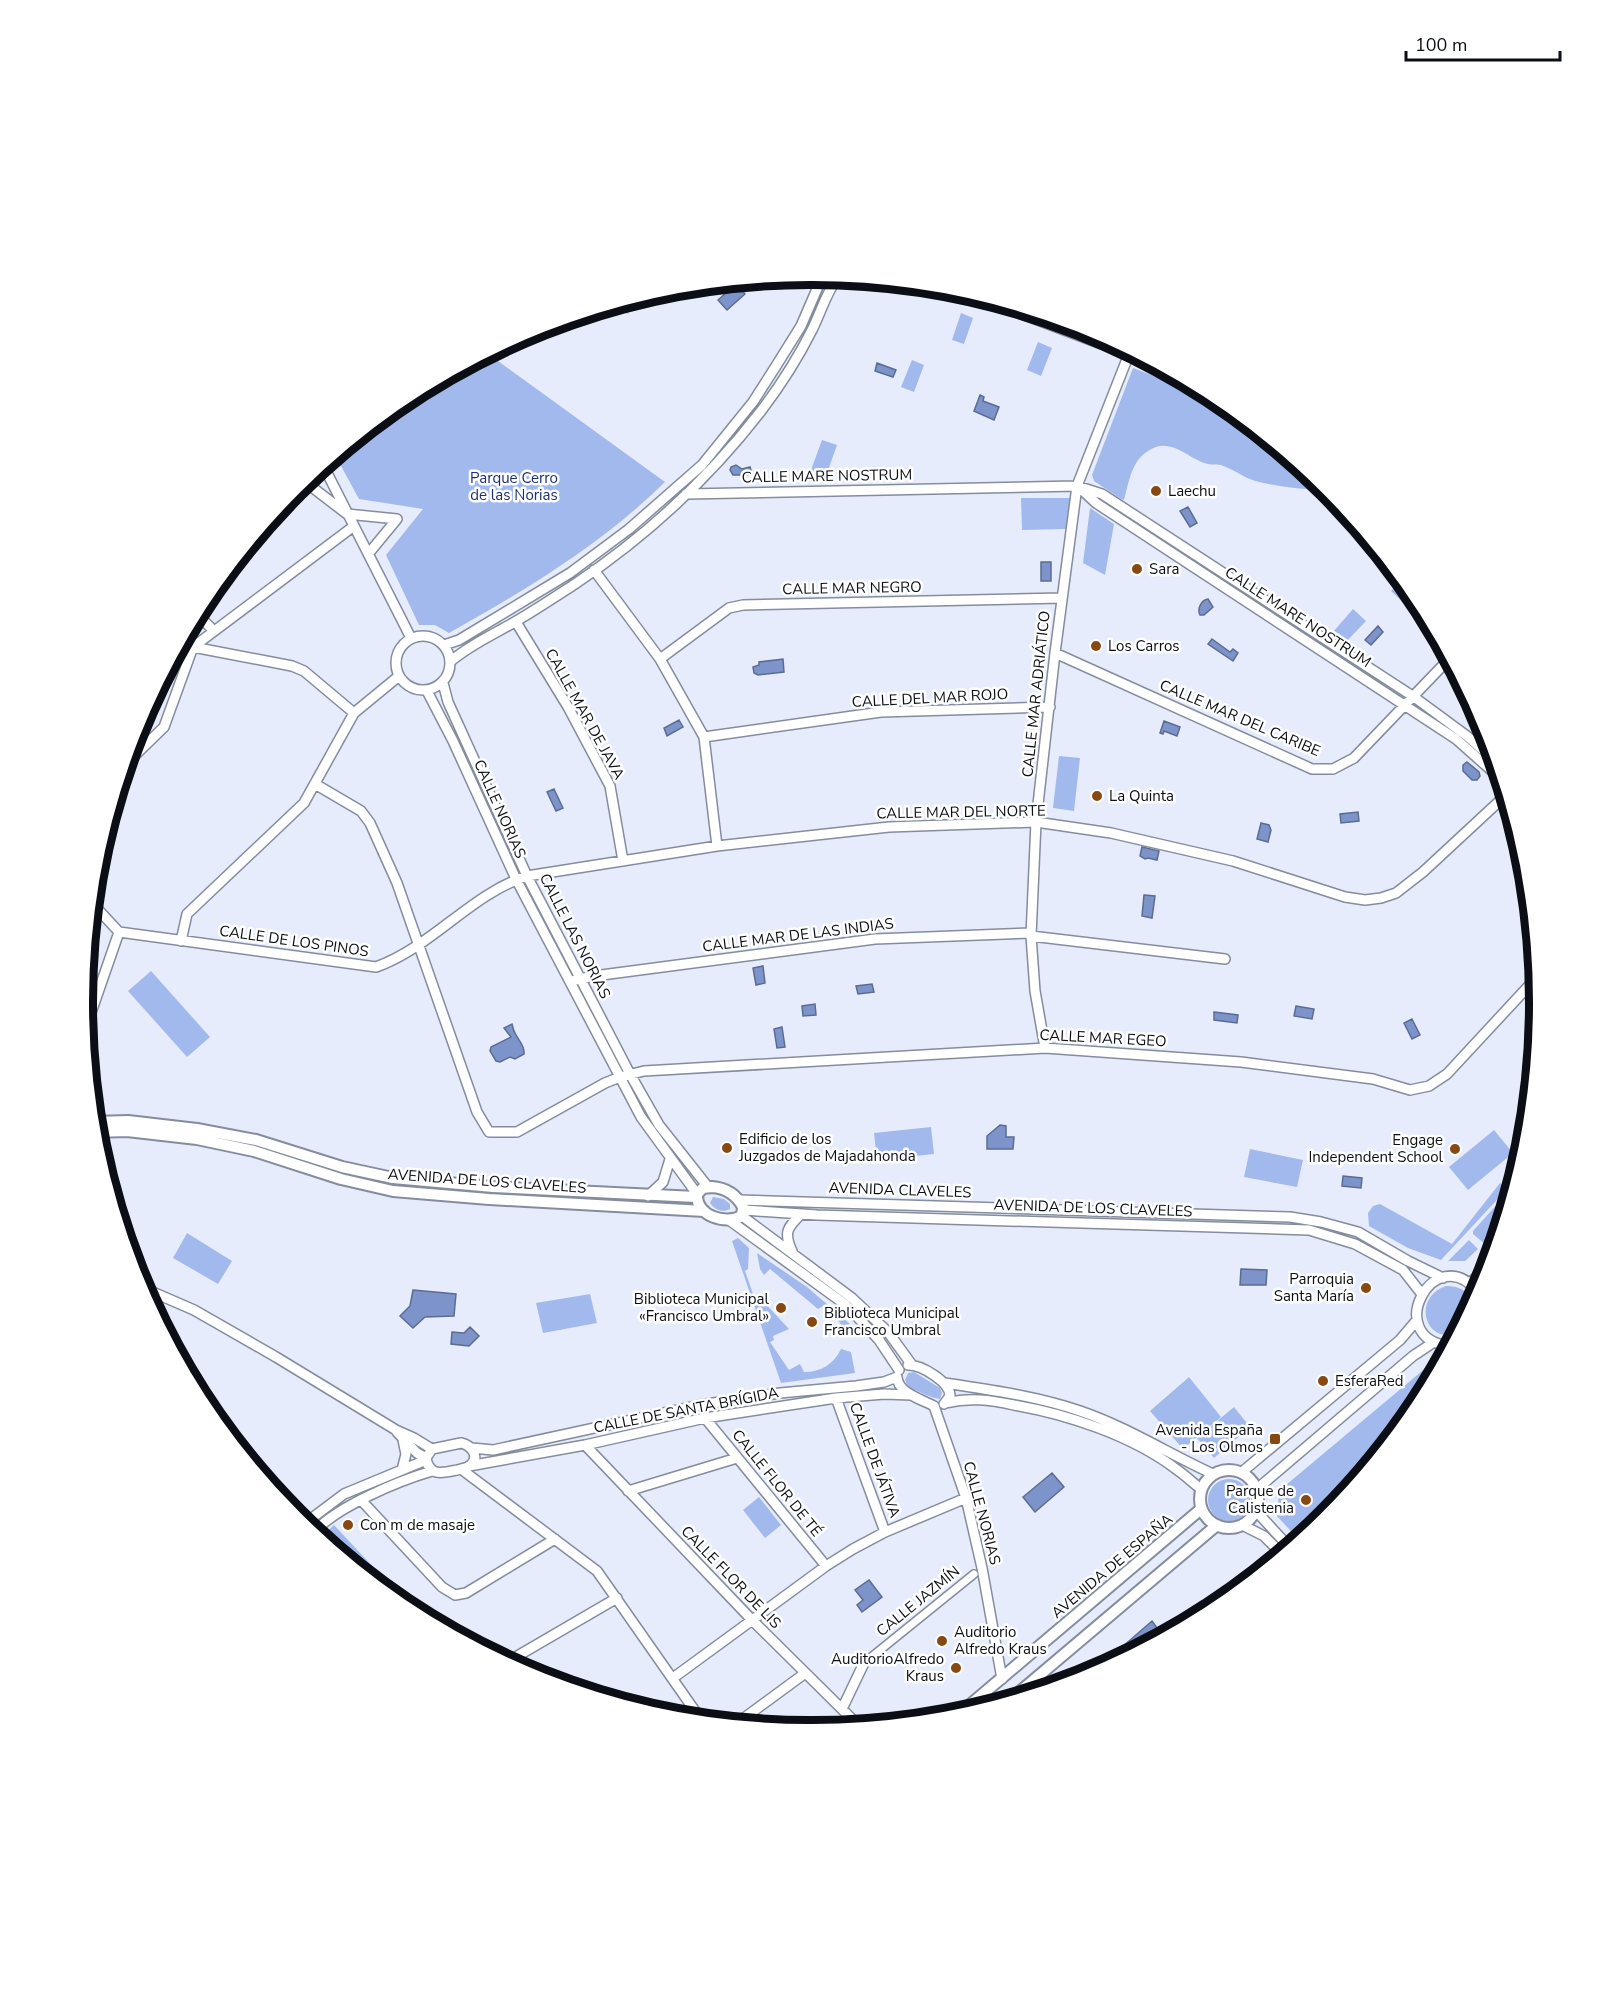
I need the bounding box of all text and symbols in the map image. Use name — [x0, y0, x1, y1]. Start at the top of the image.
scale bar — [1406, 24, 1560, 62]
text: 100 m — [1415, 33, 1467, 57]
street label: CALLE MARE NOSTRUM — [742, 465, 912, 487]
park label: Parque Cerro de las Norias — [470, 468, 558, 505]
place label: Laechu — [1168, 481, 1216, 501]
marker: Laechu — [1149, 484, 1163, 498]
place label: Sara — [1149, 559, 1179, 579]
marker: Sara — [1130, 562, 1144, 576]
street label: CALLE MARE NOSTRUM — [1221, 562, 1375, 672]
street label: CALLE MAR NEGRO — [782, 577, 922, 599]
street label: CALLE MAR ADRIÁTICO — [1017, 610, 1055, 778]
place label: Los Carros — [1108, 636, 1179, 656]
marker: Los Carros — [1089, 639, 1103, 653]
street label: CALLE MAR DE JAVA — [541, 645, 629, 783]
street label: CALLE MAR DEL CARIBE — [1157, 675, 1323, 761]
street label: CALLE DEL MAR ROJO — [851, 684, 1009, 712]
street label: CALLE NORIAS — [469, 756, 531, 862]
place label: La Quinta — [1109, 786, 1174, 806]
marker: La Quinta — [1090, 789, 1104, 803]
street label: CALLE MAR DEL NORTE — [876, 801, 1046, 823]
street label: CALLE LAS NORIAS — [535, 870, 615, 1002]
street label: CALLE MAR DE LAS INDIAS — [701, 913, 895, 957]
street label: CALLE DE LOS PINOS — [218, 921, 370, 961]
street label: CALLE MAR EGEO — [1039, 1025, 1167, 1051]
place label: Edificio de los Juzgados de Majadahonda — [738, 1129, 916, 1166]
place label: Engage Independent School — [1309, 1130, 1444, 1167]
marker: Edificio de los Juzgados de Majadahonda — [720, 1141, 734, 1155]
marker: Engage Independent School — [1448, 1142, 1462, 1156]
street label: AVENIDA DE LOS CLAVELES — [387, 1164, 587, 1198]
street label: AVENIDA CLAVELES — [828, 1178, 972, 1202]
street label: AVENIDA DE LOS CLAVELES — [993, 1195, 1193, 1221]
place label: Parroquia Santa María — [1274, 1269, 1354, 1306]
marker: Parroquia Santa María — [1359, 1281, 1373, 1295]
place label: Biblioteca Municipal «Francisco Umbral» — [634, 1289, 770, 1326]
marker: Biblioteca Municipal «Francisco Umbral» — [774, 1301, 788, 1315]
place label: Biblioteca Municipal Francisco Umbral — [824, 1303, 960, 1340]
marker: Biblioteca Municipal Francisco Umbral — [805, 1315, 819, 1329]
place label: EsferaRed — [1335, 1371, 1403, 1391]
marker: EsferaRed — [1316, 1374, 1330, 1388]
street label: CALLE DE SANTA BRÍGIDA — [592, 1382, 780, 1438]
street label: CALLE DE JÁTIVA — [845, 1400, 905, 1520]
place label: Avenida España - Los Olmos — [1155, 1420, 1263, 1457]
street label: CALLE FLOR DE TÉ — [728, 1425, 826, 1541]
marker: Avenida España - Los Olmos — [1268, 1432, 1282, 1446]
street label: CALLE NORIAS — [959, 1459, 1005, 1567]
place label: Parque de Calistenia — [1226, 1481, 1294, 1518]
marker: Parque de Calistenia — [1299, 1493, 1313, 1507]
street label: AVENIDA DE ESPAÑA — [1047, 1509, 1177, 1623]
place label: Con m de masaje — [360, 1515, 475, 1535]
marker: Con m de masaje — [341, 1518, 355, 1532]
street label: CALLE FLOR DE LIS — [677, 1521, 785, 1633]
street label: CALLE JAZMÍN — [872, 1561, 964, 1641]
place label: Auditorio Alfredo Kraus — [954, 1622, 1047, 1659]
marker: Auditorio Alfredo Kraus — [935, 1634, 949, 1648]
place label: AuditorioAlfredo Kraus — [831, 1649, 944, 1686]
marker: AuditorioAlfredo Kraus — [949, 1661, 963, 1675]

